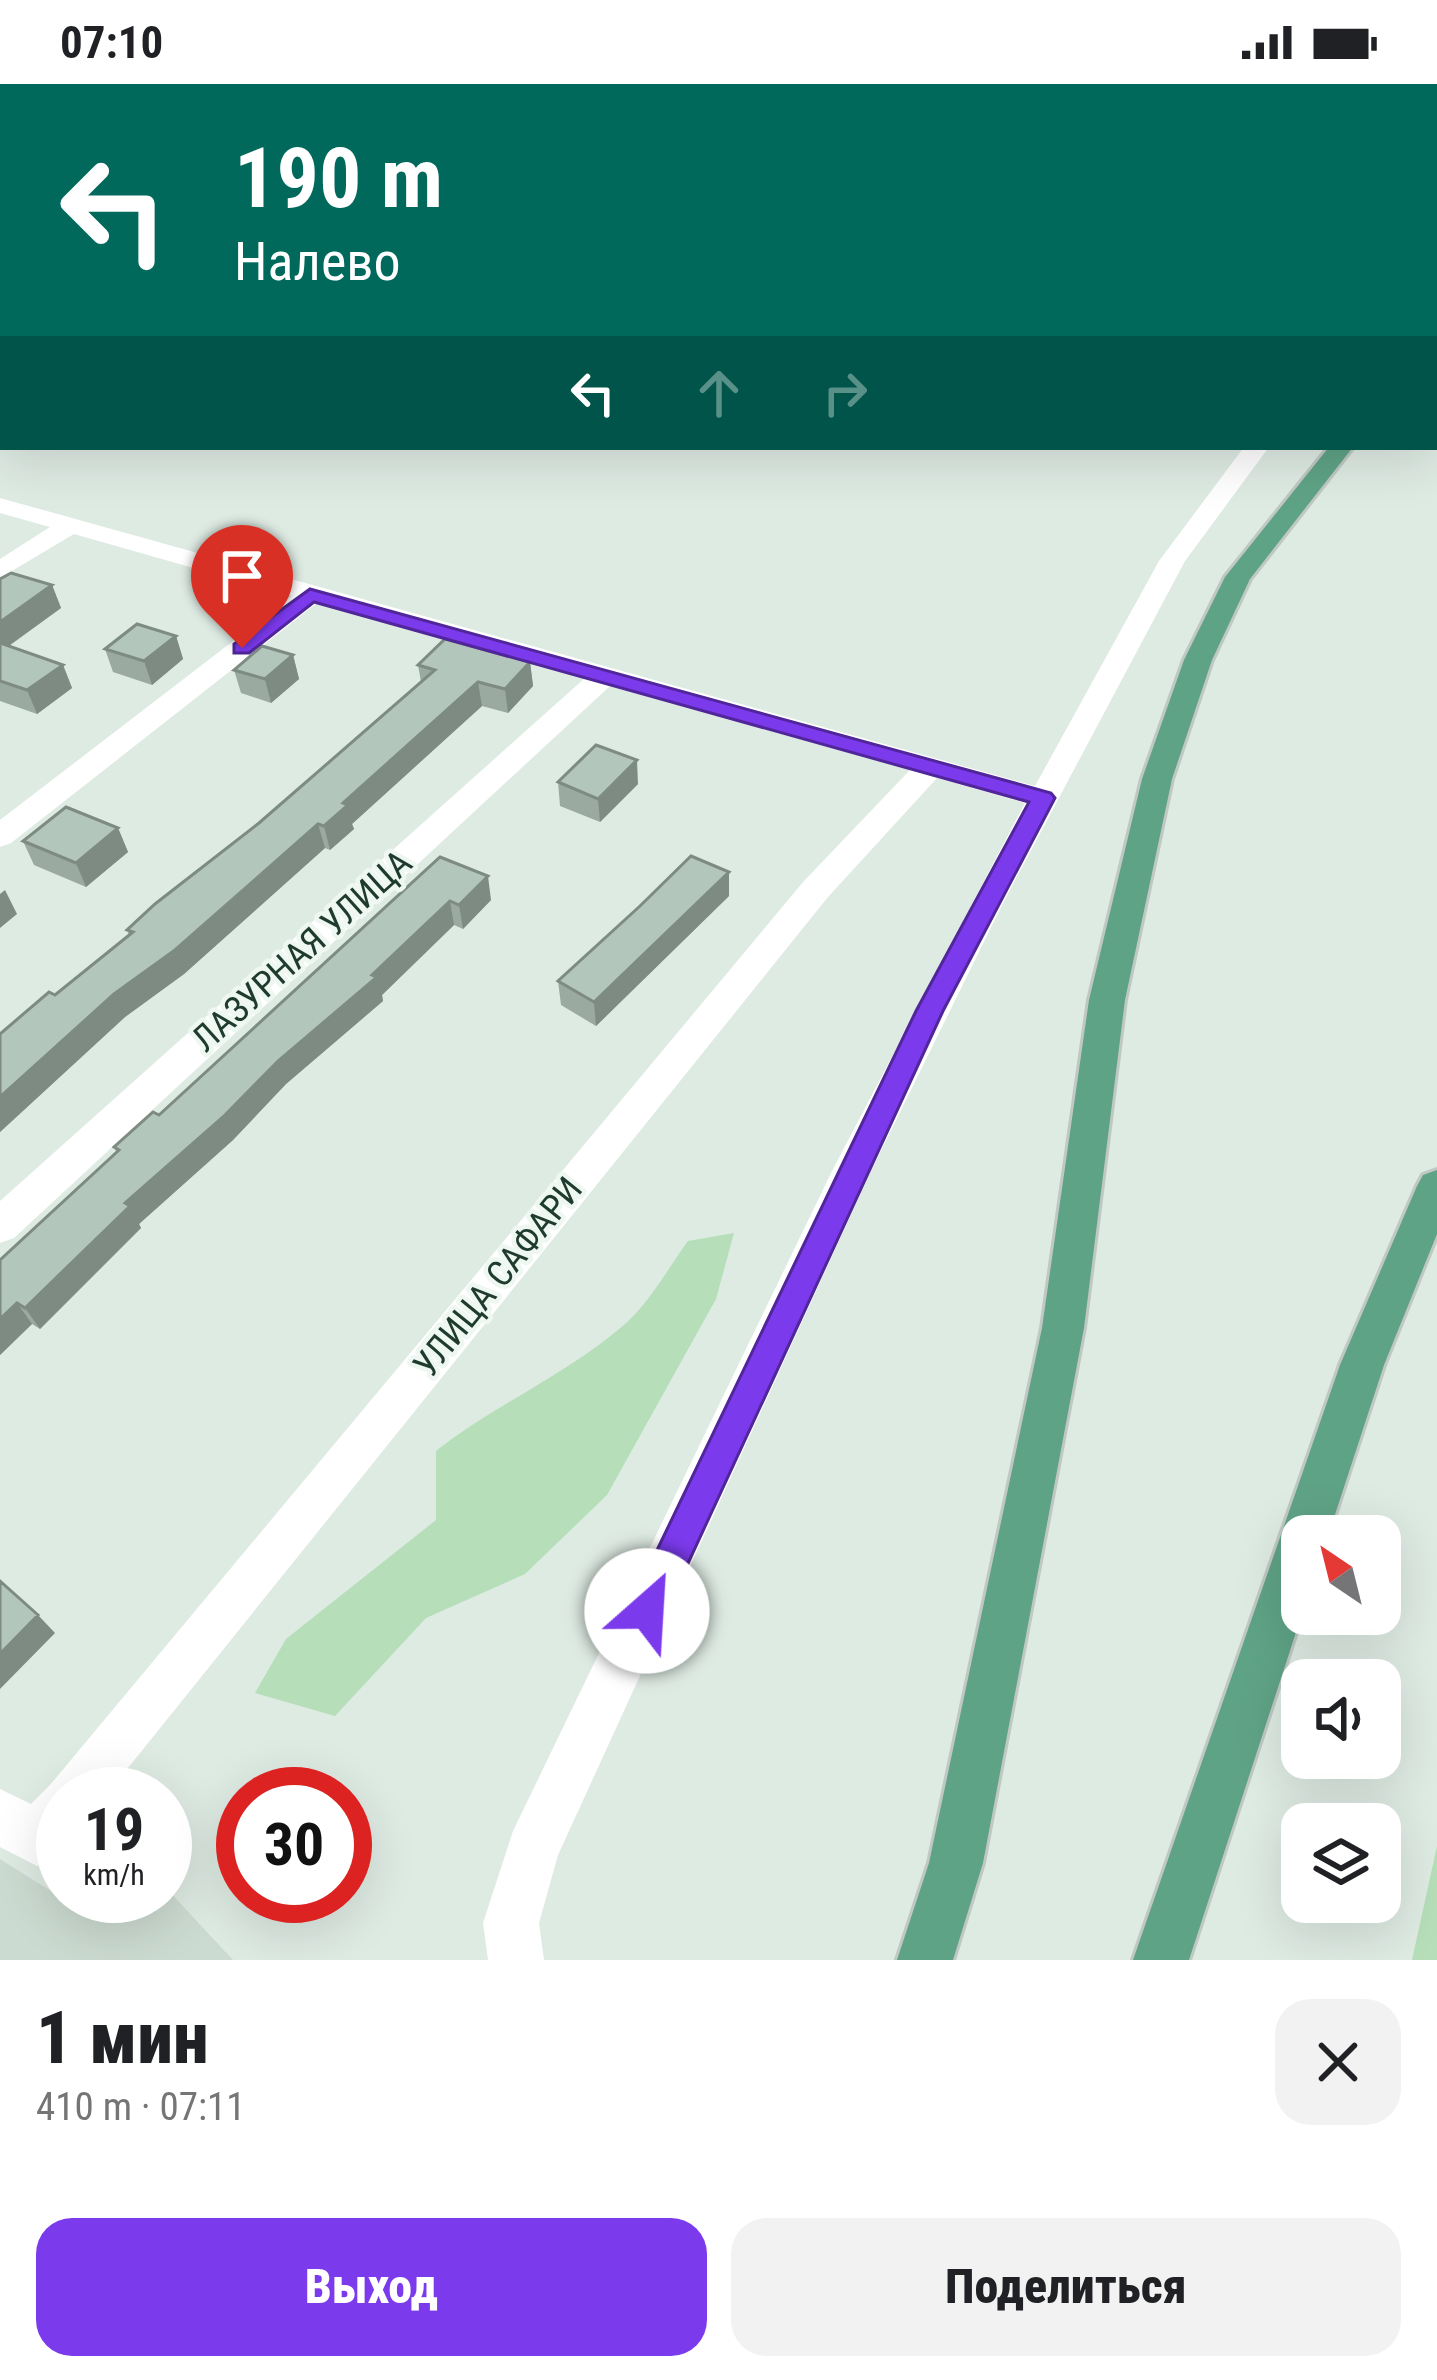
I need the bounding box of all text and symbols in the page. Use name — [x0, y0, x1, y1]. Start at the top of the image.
text: 07:10 — [60, 16, 163, 69]
text: 190 m — [234, 129, 443, 228]
icon: left — [36, 132, 192, 288]
text: Налево — [234, 230, 401, 293]
icon: left — [560, 360, 626, 426]
icon: ahead — [686, 360, 752, 426]
icon: right — [812, 360, 878, 426]
pin — [191, 525, 293, 648]
icon: arrive — [209, 543, 275, 609]
street label: ЛАЗУРНАЯ УЛИЦА — [184, 841, 420, 1060]
street label: УЛИЦА САФАРИ — [405, 1169, 591, 1385]
north arrow — [1281, 1515, 1401, 1635]
map controls — [1281, 1515, 1401, 1923]
position arrow — [584, 1548, 710, 1674]
button: sound — [1281, 1659, 1401, 1779]
speed limit sign: 30 — [216, 1767, 372, 1923]
text: 19 — [84, 1794, 144, 1865]
button: layers — [1281, 1803, 1401, 1923]
text: km/h — [83, 1857, 145, 1892]
text: 1 мин — [36, 1996, 209, 2081]
button: close — [1275, 1999, 1401, 2125]
text: 410 m · 07:11 — [36, 2084, 246, 2130]
button: Выход — [36, 2218, 707, 2356]
button: Поделиться — [731, 2218, 1401, 2356]

